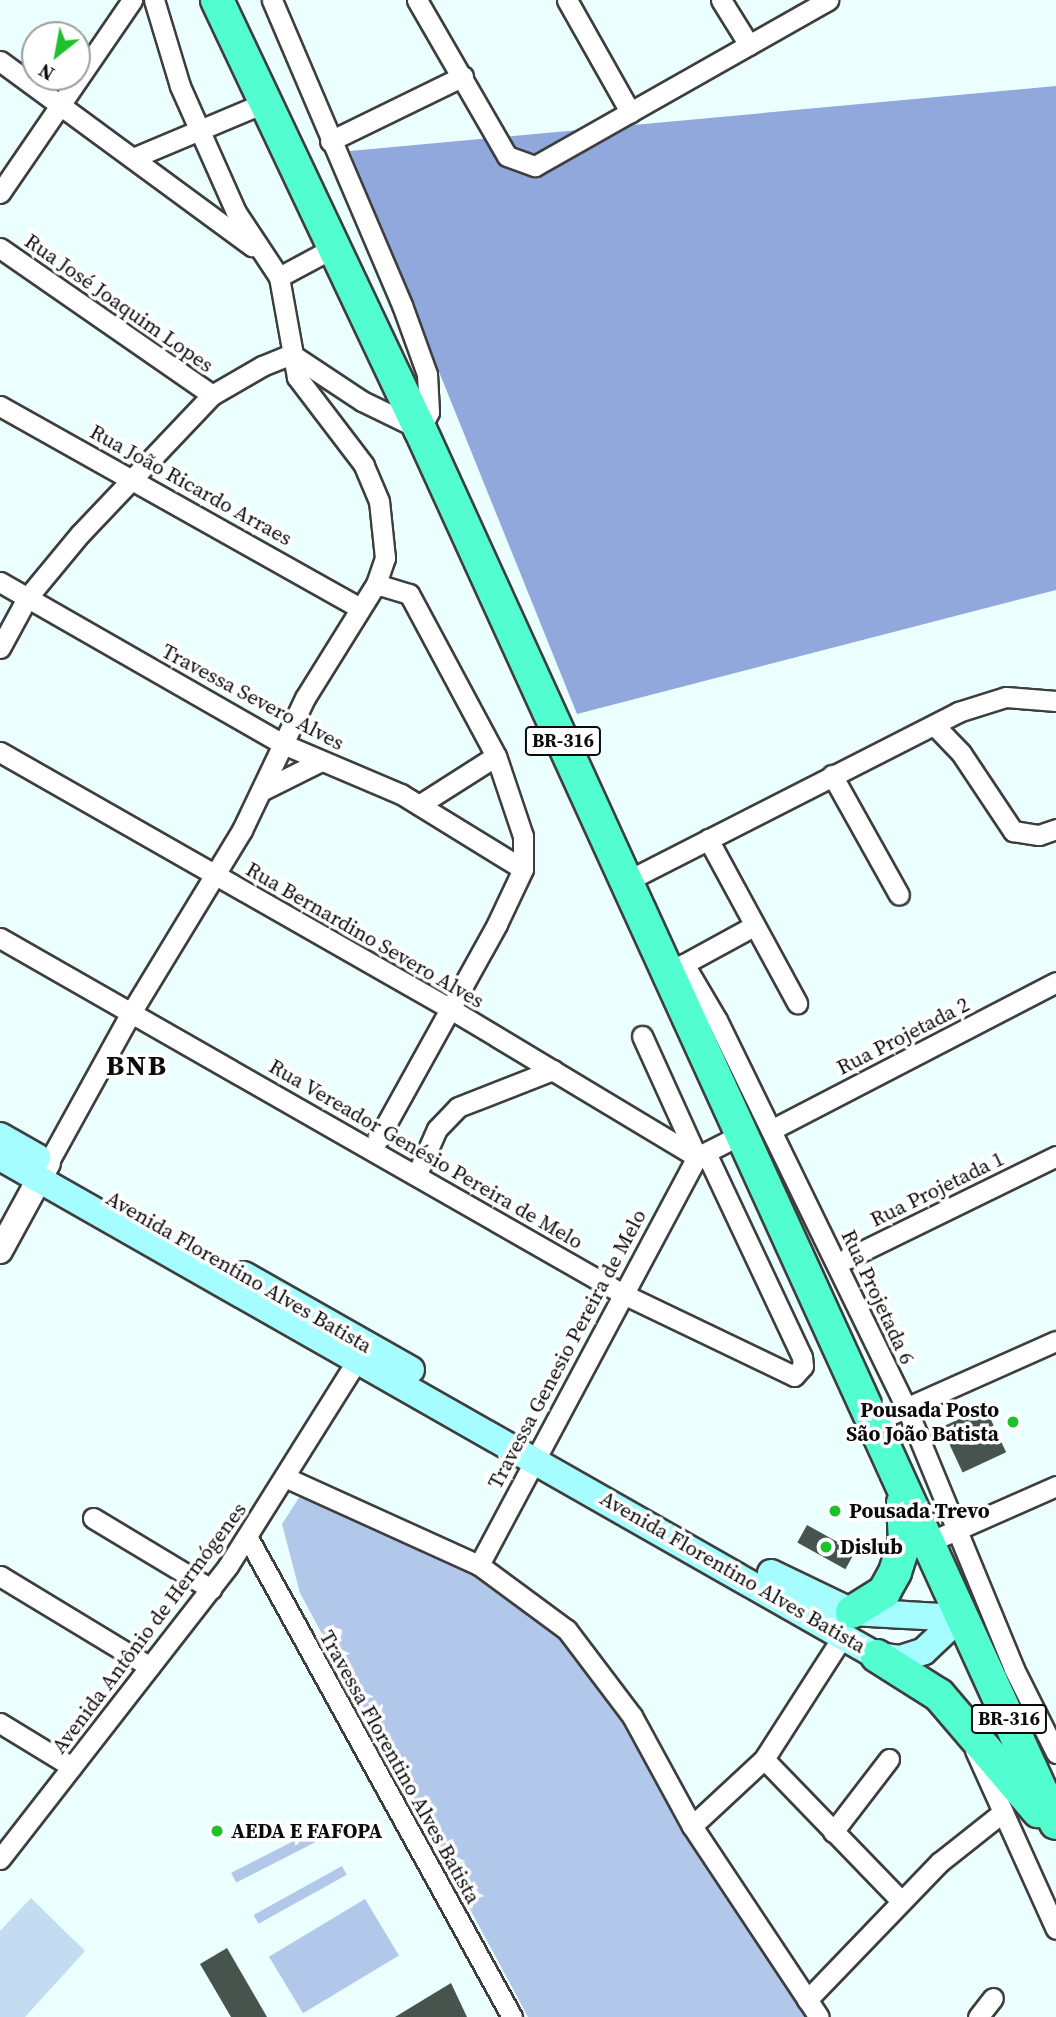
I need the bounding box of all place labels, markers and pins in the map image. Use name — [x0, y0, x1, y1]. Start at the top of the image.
place label: Pousada Posto São João Batista — [846, 1397, 999, 1447]
marker: Pousada Posto São João Batista — [1005, 1414, 1021, 1430]
place label: Pousada Trevo — [849, 1498, 990, 1524]
marker: Pousada Trevo — [827, 1503, 843, 1519]
place label: Dislub — [840, 1534, 903, 1560]
marker: Dislub — [818, 1539, 834, 1555]
place label: AEDA E FAFOPA — [231, 1818, 382, 1844]
marker: AEDA E FAFOPA — [209, 1823, 225, 1839]

